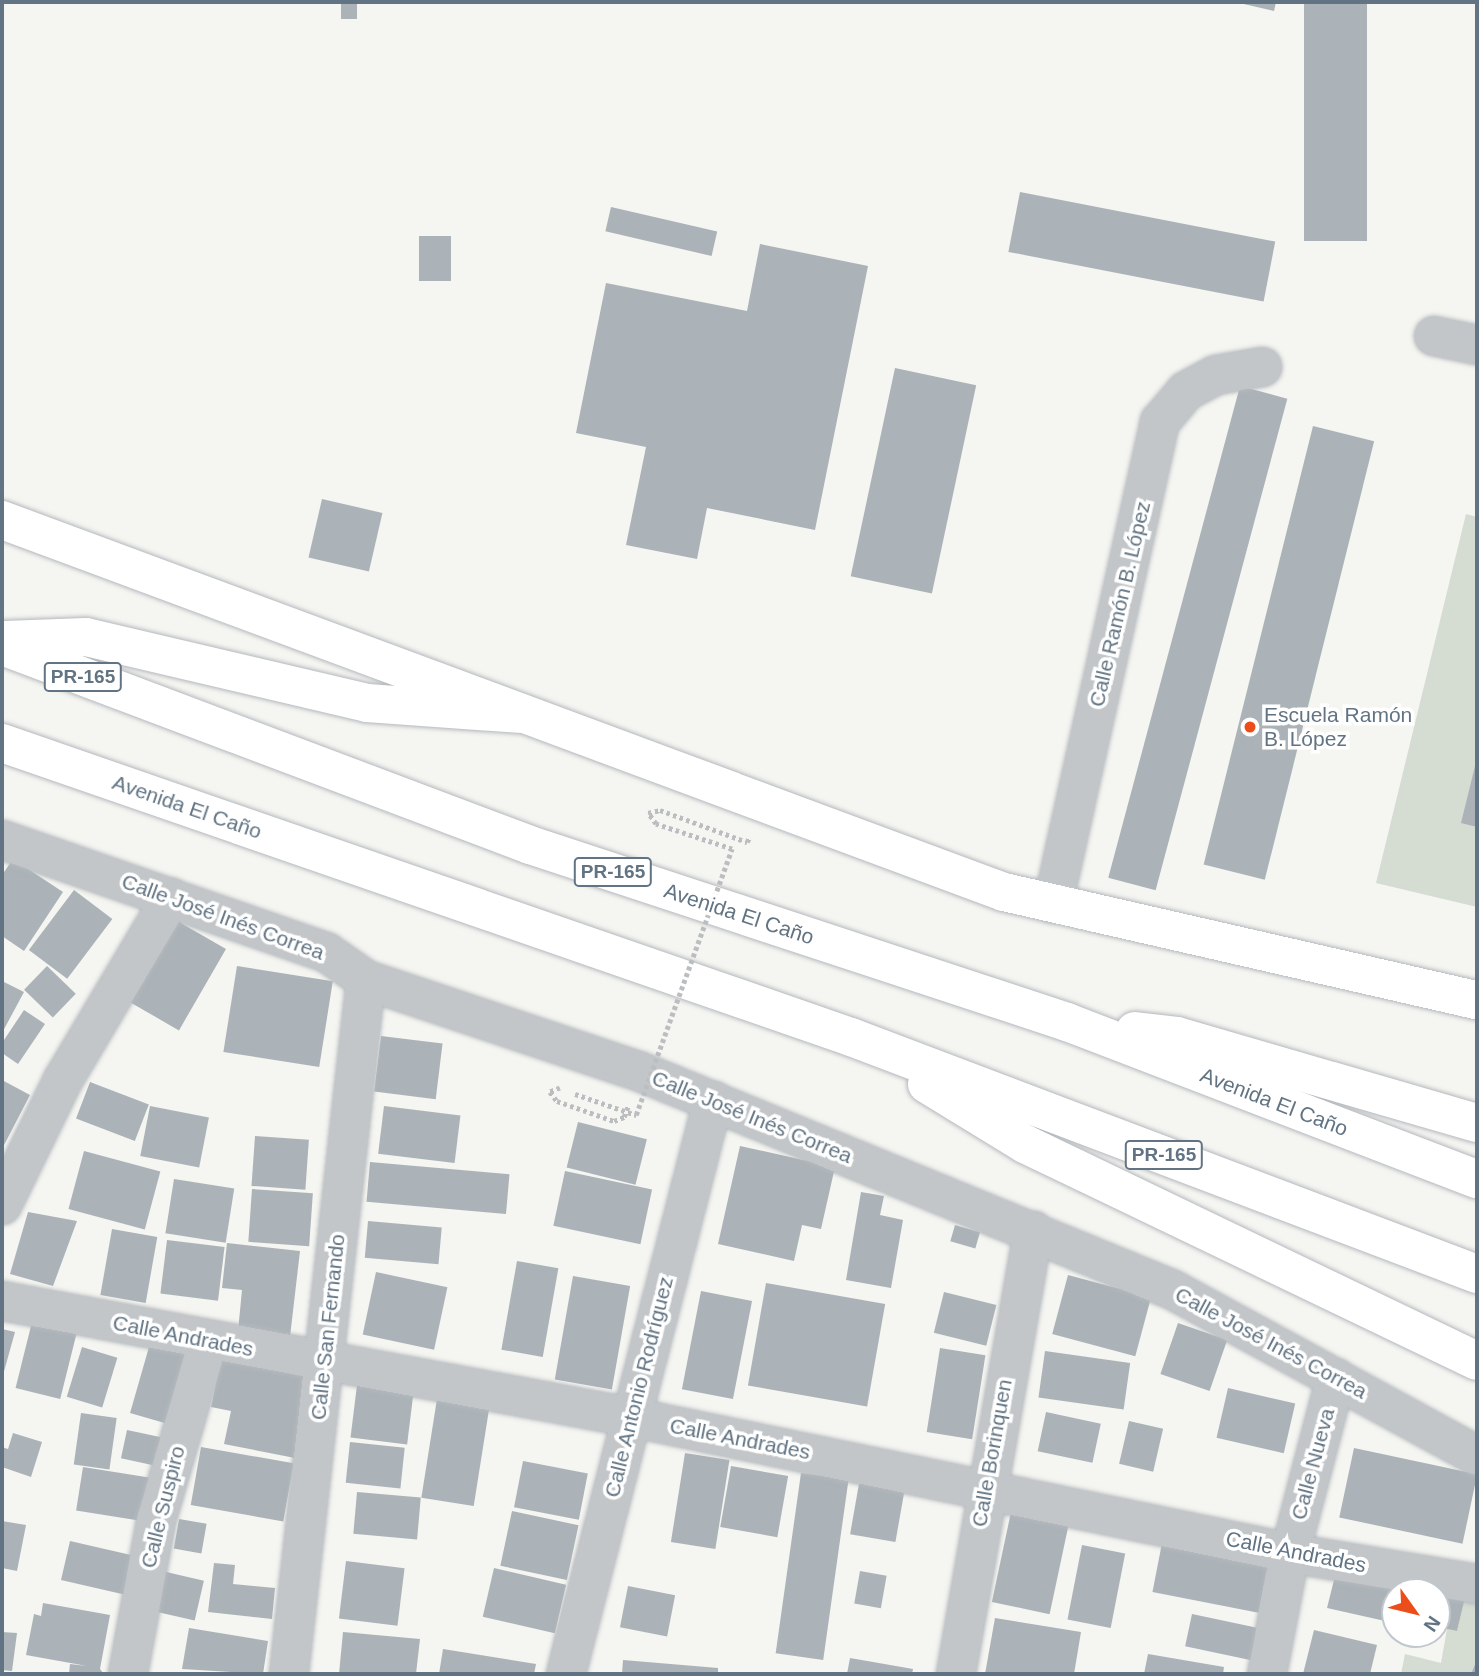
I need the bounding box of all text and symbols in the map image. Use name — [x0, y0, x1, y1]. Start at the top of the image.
street label: Calle Ramón B. López — [1084, 499, 1156, 709]
road number: PR-165 — [43, 662, 123, 692]
place label: Escuela Ramón B. López — [1264, 702, 1412, 752]
marker: Escuela Ramón B. López — [1242, 719, 1258, 735]
street label: Avenida El Caño — [109, 770, 265, 844]
road number: PR-165 — [573, 856, 653, 888]
street label: Calle José Inés Correa — [118, 869, 328, 965]
street label: Avenida El Caño — [661, 878, 817, 950]
street label: Avenida El Caño — [1197, 1062, 1351, 1142]
street label: Calle José Inés Correa — [648, 1065, 856, 1169]
road number: PR-165 — [1124, 1140, 1204, 1170]
street label: Calle San Fernando — [306, 1233, 350, 1421]
street label: Calle Antonio Rodríguez — [599, 1274, 679, 1500]
street label: Calle José Inés Correa — [1171, 1282, 1371, 1404]
street label: Calle Andrades — [110, 1310, 256, 1362]
street label: Calle Borinquen — [967, 1377, 1017, 1529]
street label: Calle Nueva — [1286, 1405, 1340, 1523]
street label: Calle Andrades — [667, 1413, 813, 1465]
street label: Calle Suspiro — [136, 1443, 190, 1571]
street label: Calle Andrades — [1223, 1526, 1369, 1578]
north arrow — [1381, 1578, 1451, 1648]
text: N — [1420, 1612, 1445, 1635]

